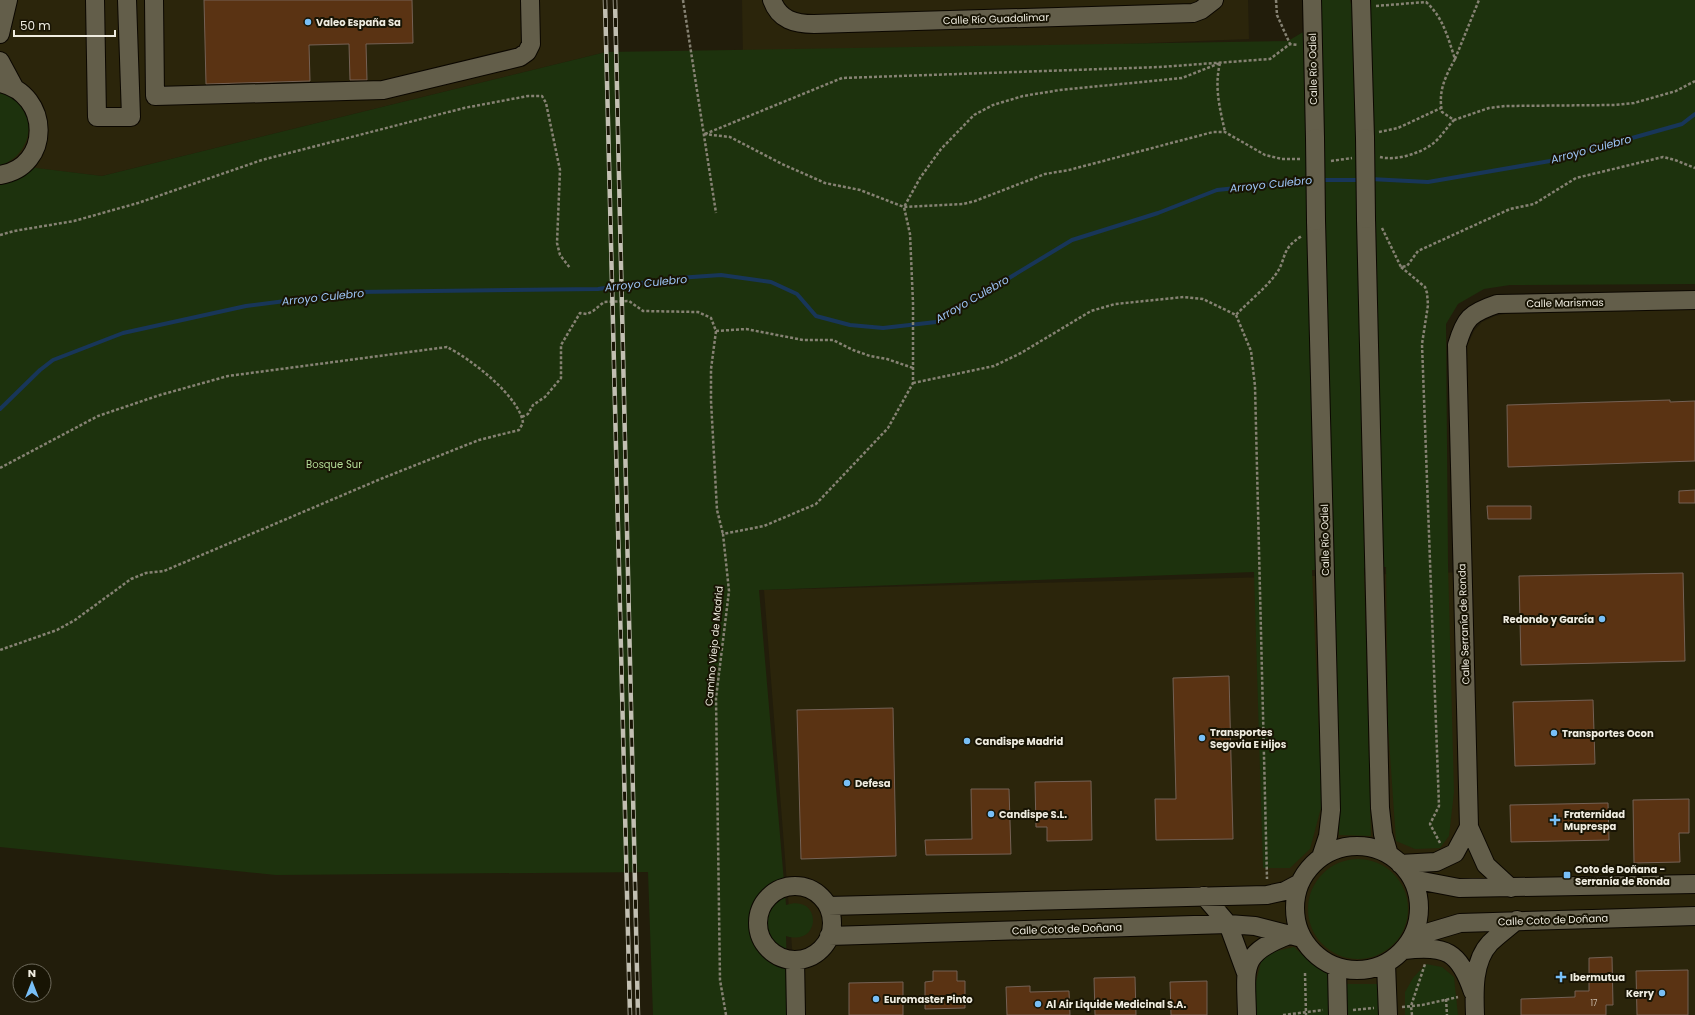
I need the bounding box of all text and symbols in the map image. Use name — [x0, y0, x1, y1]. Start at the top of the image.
street label: Calle Río Guadalimar — [943, 10, 1050, 28]
scale bar — [14, 12, 115, 38]
place label: Valeo España Sa — [316, 15, 401, 30]
text: 50 m — [20, 17, 51, 34]
marker: Valeo España Sa — [303, 17, 313, 27]
street label: Calle Río Odiel — [1305, 33, 1321, 105]
water label: Arroyo Culebro — [1548, 131, 1633, 168]
water label: Arroyo Culebro — [1228, 172, 1313, 196]
water label: Arroyo Culebro — [603, 271, 688, 295]
water label: Arroyo Culebro — [931, 271, 1012, 327]
water label: Arroyo Culebro — [280, 285, 365, 309]
street label: Calle Marismas — [1526, 295, 1604, 311]
park label: Bosque Sur — [306, 457, 362, 472]
street label: Calle Río Odiel — [1317, 504, 1333, 576]
street label: Calle Serranía de Ronda — [1454, 563, 1474, 685]
street label: Camino Viejo de Madrid — [701, 585, 727, 707]
place label: Redondo y García — [1503, 612, 1594, 627]
marker: Redondo y García — [1597, 614, 1607, 624]
place label: Transportes Segovia E Hijos — [1210, 725, 1287, 752]
place label: Transportes Ocon — [1562, 726, 1654, 741]
marker: Transportes Ocon — [1549, 728, 1559, 738]
marker: Transportes Segovia E Hijos — [1197, 733, 1207, 743]
place label: Candispe Madrid — [975, 734, 1064, 749]
marker: Candispe Madrid — [962, 736, 972, 746]
place label: Defesa — [855, 776, 891, 791]
marker: Defesa — [842, 778, 852, 788]
place label: Candispe S.L. — [999, 807, 1067, 822]
place label: Fraternidad Muprespa — [1564, 807, 1625, 834]
marker: Candispe S.L. — [986, 809, 996, 819]
marker: Fraternidad Muprespa — [1549, 814, 1561, 826]
place label: Coto de Doñana - Serranía de Ronda — [1575, 862, 1670, 889]
marker: Coto de Doñana - Serranía de Ronda — [1562, 870, 1572, 880]
street label: Calle Coto de Doñana — [1498, 911, 1608, 929]
street label: Calle Coto de Doñana — [1012, 920, 1122, 938]
north arrow — [12, 963, 52, 1003]
text: N — [28, 965, 36, 981]
place label: Ibermutua — [1570, 970, 1625, 985]
marker: Ibermutua — [1555, 971, 1567, 983]
place label: Kerry — [1626, 986, 1655, 1001]
marker: Kerry — [1657, 988, 1667, 998]
place label: Euromaster Pinto — [884, 992, 973, 1007]
marker: Euromaster Pinto — [871, 994, 881, 1004]
place label: Al Air Liquide Medicinal S.A. — [1046, 997, 1186, 1012]
house number: 17 — [1591, 998, 1598, 1009]
marker: Al Air Liquide Medicinal S.A. — [1033, 999, 1043, 1009]

